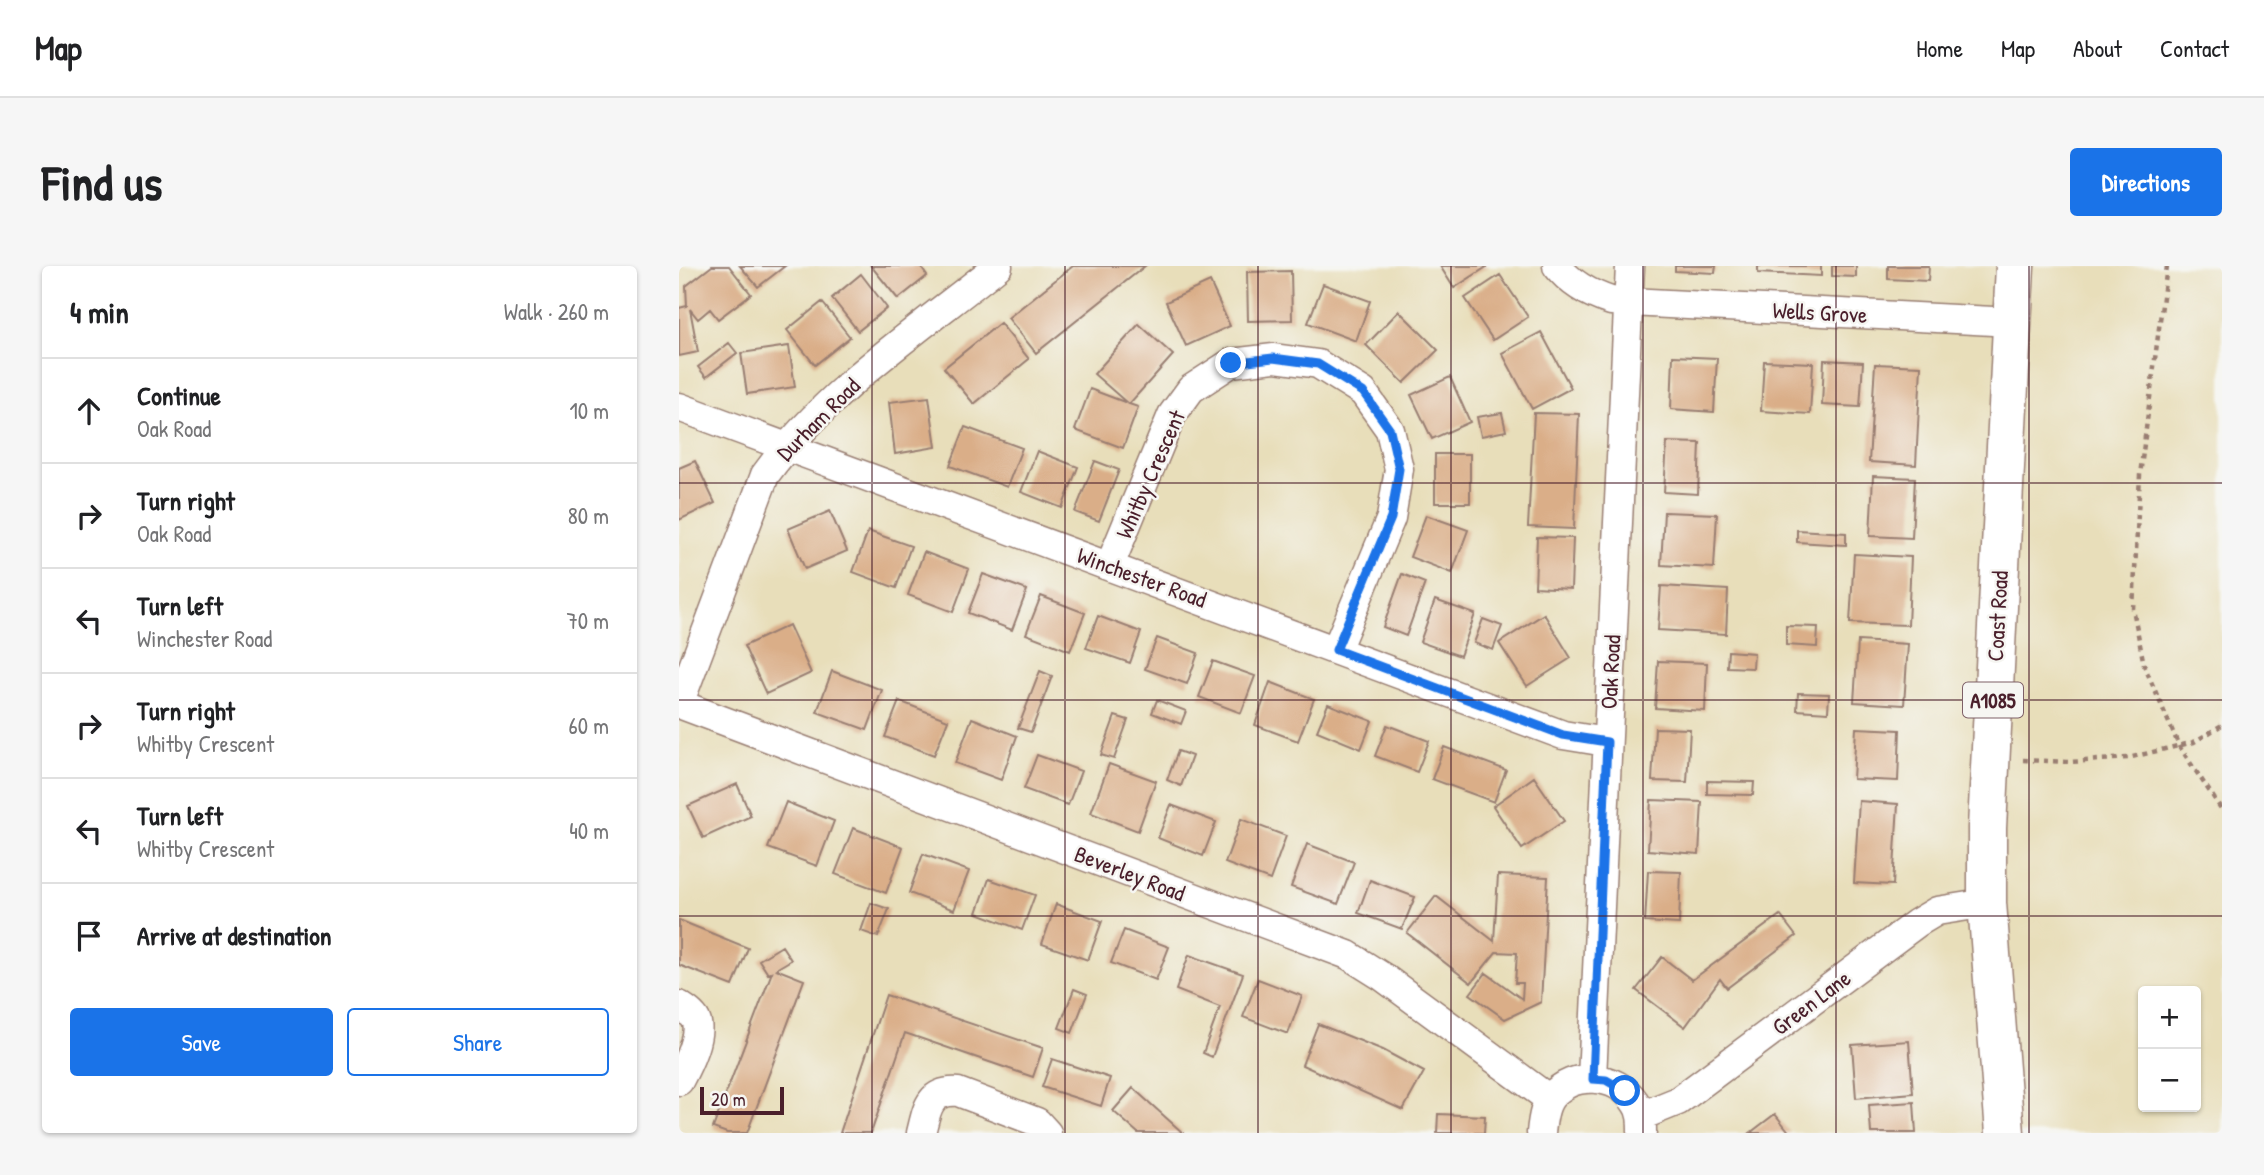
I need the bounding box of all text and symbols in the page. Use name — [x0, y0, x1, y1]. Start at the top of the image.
text: Map — [35, 26, 82, 70]
text: Home — [1916, 32, 1963, 64]
text: Map — [2001, 32, 2035, 64]
text: About — [2073, 32, 2122, 64]
text: Contact — [2160, 32, 2229, 64]
button: Directions — [2070, 148, 2222, 216]
text: Find us — [42, 149, 162, 215]
text: 4 min — [70, 292, 129, 332]
street label: Wells Grove — [1772, 294, 1868, 330]
text: Walk · 260 m — [504, 296, 609, 327]
route end — [1215, 347, 1246, 378]
street label: Durham Road — [769, 370, 867, 468]
text: Continue — [137, 378, 221, 413]
icon: ahead — [70, 392, 108, 430]
text: 10 m — [569, 395, 609, 426]
street label: Whitby Crescent — [1108, 404, 1193, 543]
text: Oak Road — [137, 413, 211, 444]
text: Turn right — [137, 483, 235, 518]
icon: right — [70, 497, 108, 535]
text: 80 m — [568, 500, 609, 531]
text: Oak Road — [137, 518, 211, 549]
street label: Winchester Road — [1073, 539, 1211, 615]
street label: Coast Road — [1979, 570, 2015, 662]
text: Turn left — [137, 588, 223, 623]
icon: left — [70, 602, 108, 640]
text: 70 m — [566, 605, 609, 636]
text: Winchester Road — [137, 623, 272, 654]
street label: Oak Road — [1593, 634, 1627, 710]
road number: A1085 — [1963, 682, 2023, 718]
text: Turn right — [137, 693, 235, 728]
icon: right — [70, 707, 108, 745]
text: 60 m — [569, 710, 609, 741]
text: Whitby Crescent — [137, 728, 274, 759]
text: Turn left — [137, 798, 223, 833]
icon: left — [70, 812, 108, 850]
text: 40 m — [569, 815, 609, 846]
text: Whitby Crescent — [137, 833, 274, 864]
street label: Beverley Road — [1070, 838, 1190, 908]
icon: arrive — [70, 917, 108, 955]
text: Arrive at destination — [137, 918, 332, 953]
street label: Green Lane — [1765, 962, 1857, 1042]
map controls — [2138, 986, 2201, 1112]
button: + — [2138, 986, 2201, 1049]
button: Save — [70, 1008, 333, 1076]
button: Share — [347, 1008, 609, 1076]
button: − — [2138, 1049, 2201, 1112]
route start — [1609, 1075, 1640, 1106]
scale bar — [700, 1084, 784, 1116]
text: 20 m — [711, 1086, 746, 1112]

